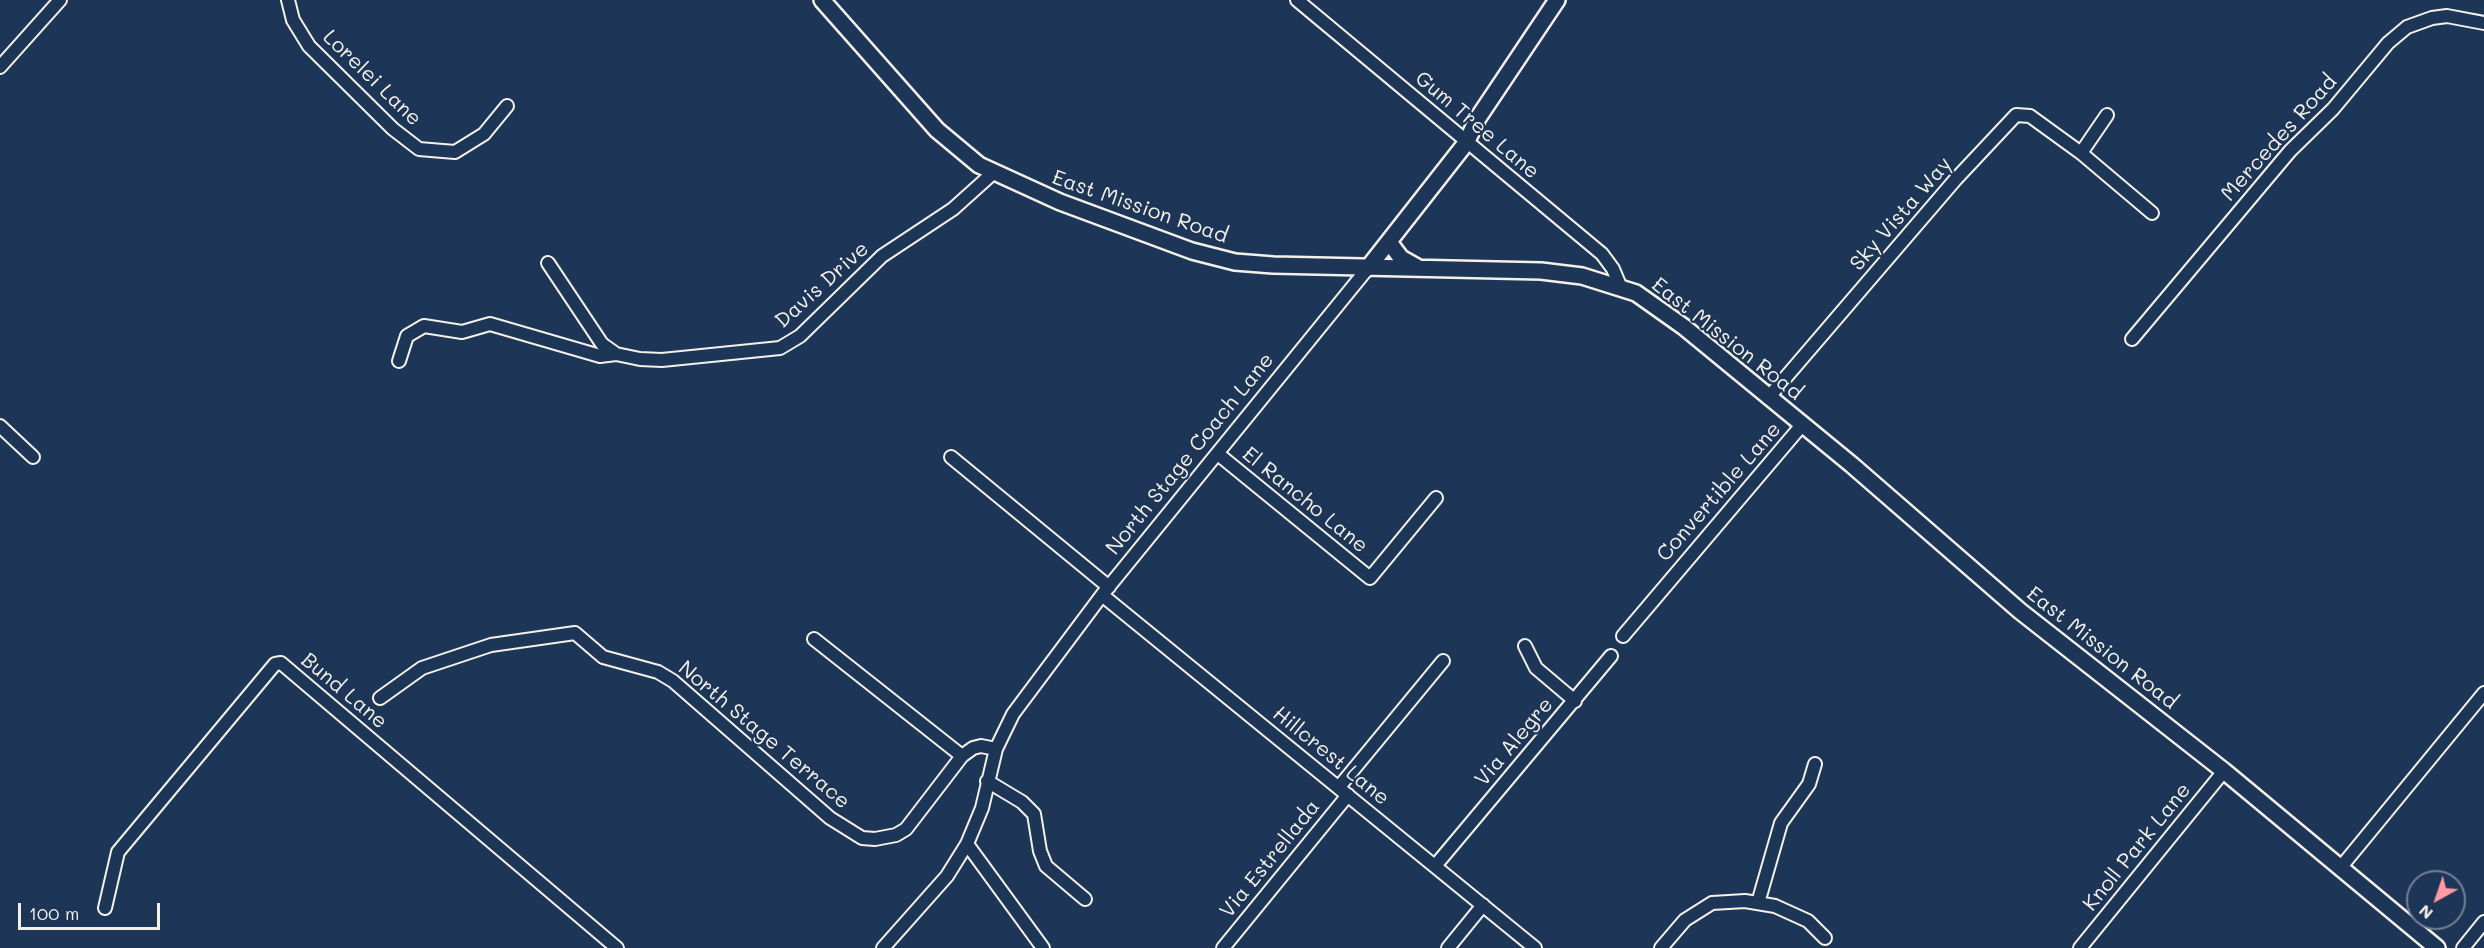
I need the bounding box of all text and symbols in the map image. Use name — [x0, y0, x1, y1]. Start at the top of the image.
street label: Lorelei Lane — [317, 25, 427, 131]
street label: Gum Tree Lane — [1410, 66, 1544, 184]
street label: Mercedes Road — [2216, 70, 2342, 206]
street label: Sky Vista Way — [1845, 152, 1957, 276]
street label: East Mission Road — [1049, 165, 1231, 249]
street label: Davis Drive — [770, 236, 874, 334]
street label: East Mission Road — [1647, 272, 1807, 406]
street label: North Stage Coach Lane — [1101, 348, 1279, 560]
street label: Convertible Lane — [1652, 417, 1786, 567]
street label: El Rancho Lane — [1237, 442, 1373, 558]
street label: East Mission Road — [2022, 581, 2182, 715]
street label: Bund Lane — [296, 648, 392, 734]
street label: North Stage Terrace — [673, 656, 855, 814]
street label: Via Alegre — [1470, 692, 1558, 792]
street label: Hillcrest Lane — [1268, 701, 1394, 811]
street label: Knoll Park Lane — [2078, 778, 2196, 916]
street label: Via Estrellada — [1215, 795, 1325, 923]
north arrow — [2406, 870, 2466, 930]
scale bar — [21, 891, 164, 929]
text: 100 m — [29, 901, 79, 925]
text: N — [2414, 901, 2437, 925]

